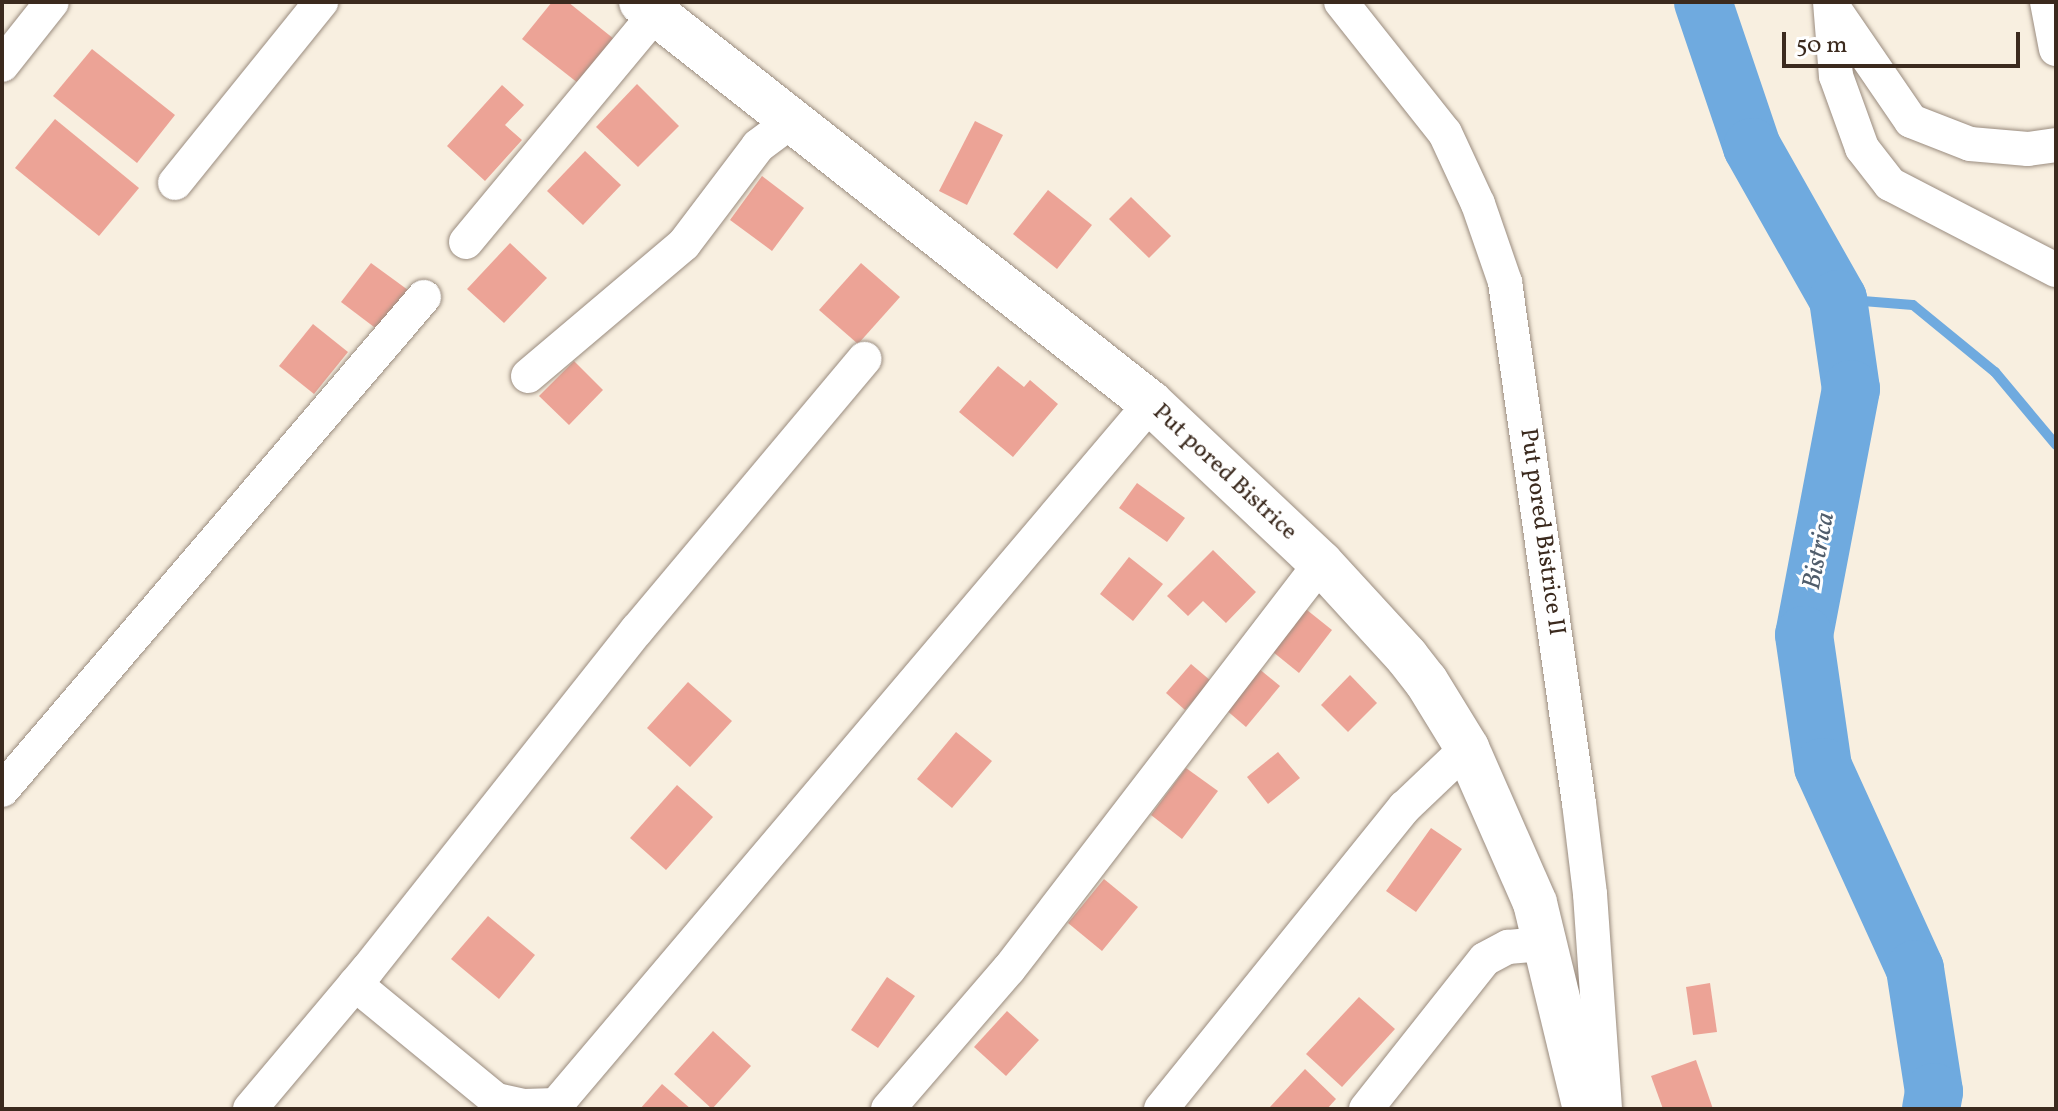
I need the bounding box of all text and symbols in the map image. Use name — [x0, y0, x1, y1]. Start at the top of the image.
scale bar — [1786, 16, 2024, 66]
text: 50 m — [1796, 29, 1848, 63]
street label: Put pored Bistrice — [1146, 399, 1302, 547]
street label: Put pored Bistrice II — [1512, 426, 1570, 638]
water label: Bistrica — [1797, 510, 1843, 592]

